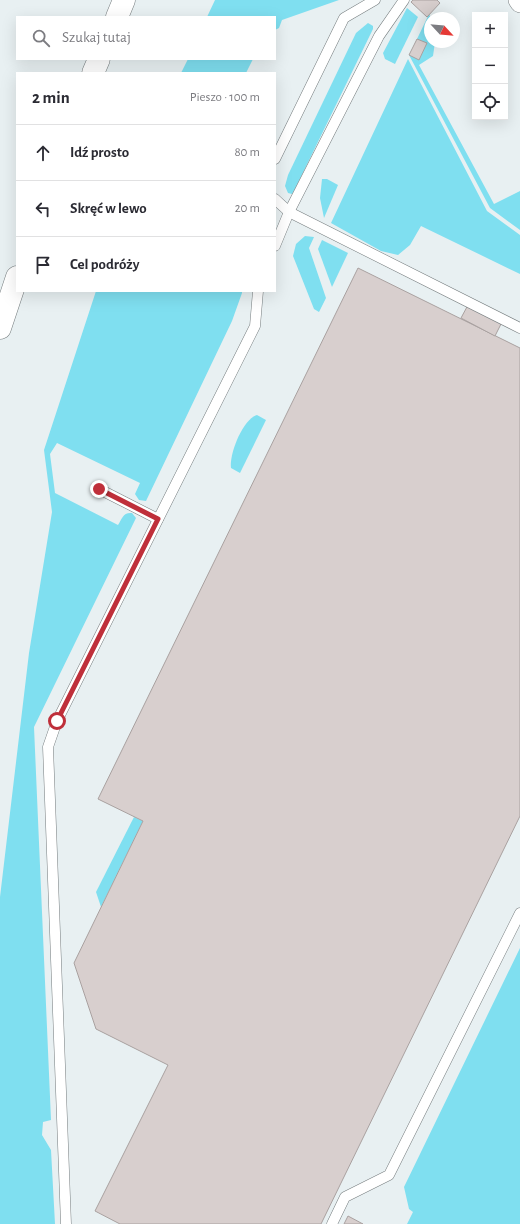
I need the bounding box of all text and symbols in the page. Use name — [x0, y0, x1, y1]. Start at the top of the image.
north arrow — [424, 12, 460, 48]
map controls — [472, 12, 508, 120]
button: + — [472, 12, 508, 48]
search box — [16, 16, 276, 60]
icon: search — [30, 27, 52, 49]
text: Szukaj tutaj — [62, 30, 131, 45]
button: − — [472, 48, 508, 84]
button: locate — [472, 84, 508, 120]
text: 2 min — [32, 89, 70, 106]
text: Pieszo · 100 m — [190, 91, 260, 104]
icon: ahead — [32, 142, 54, 164]
text: Idź prosto — [70, 145, 129, 160]
text: 80 m — [234, 146, 260, 159]
icon: left — [32, 198, 54, 220]
text: Skręć w lewo — [70, 201, 147, 216]
text: 20 m — [235, 202, 260, 215]
icon: arrive — [32, 254, 54, 276]
text: Cel podróży — [70, 257, 139, 272]
route end — [90, 480, 108, 498]
route start — [48, 712, 66, 730]

